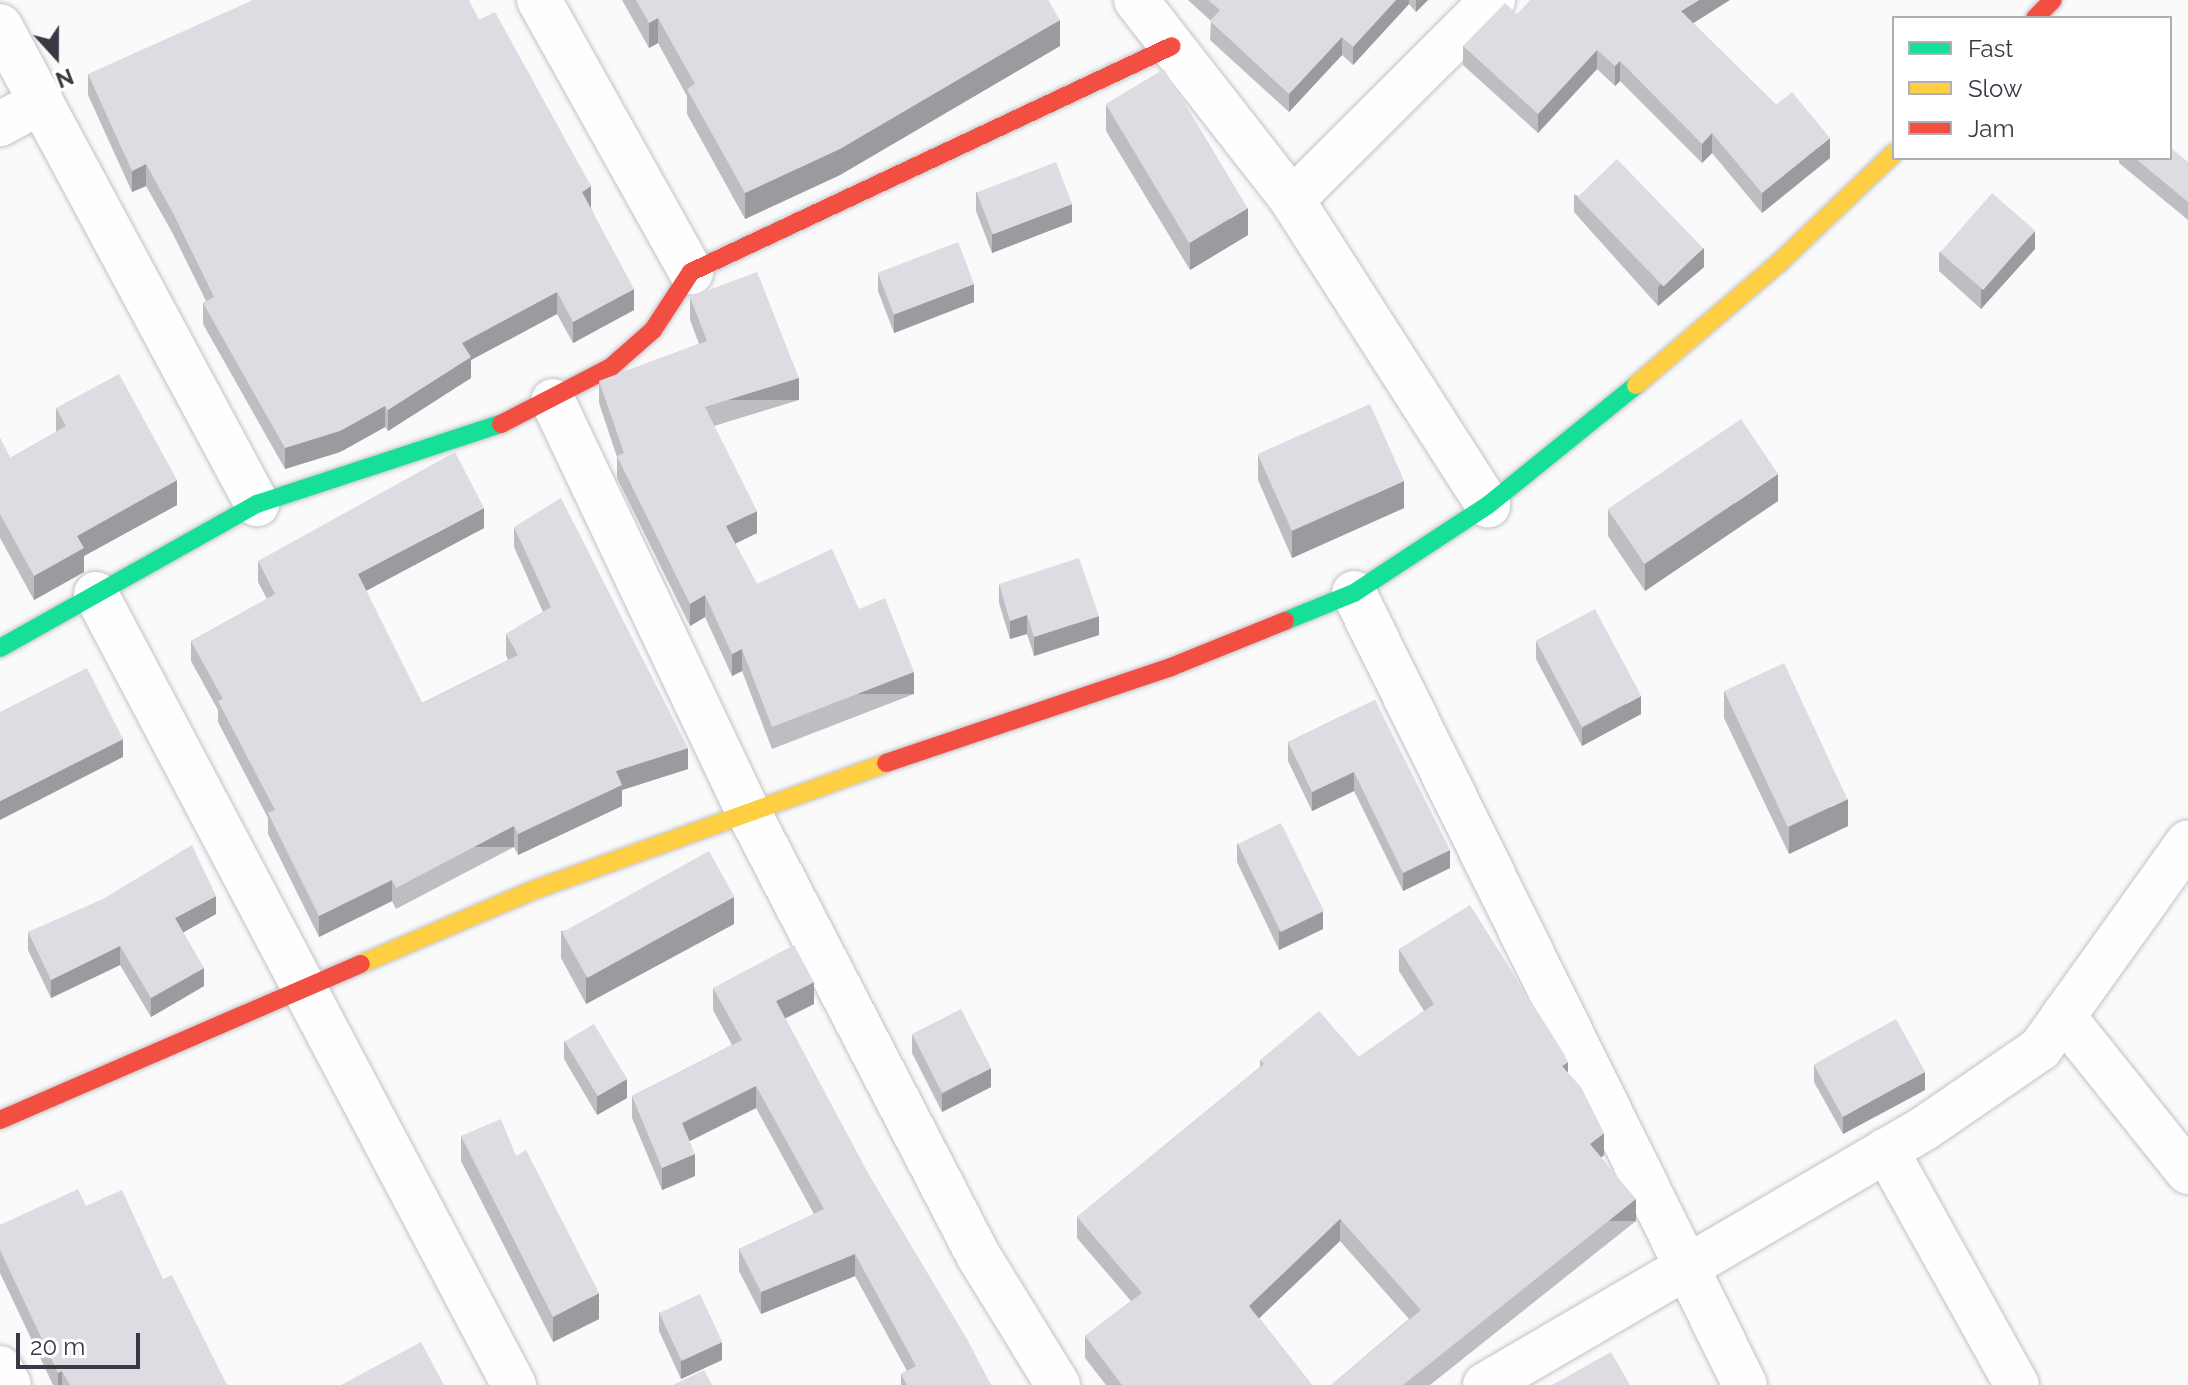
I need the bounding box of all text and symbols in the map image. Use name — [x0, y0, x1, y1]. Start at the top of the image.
north arrow — [16, 16, 96, 96]
legend — [1892, 16, 2172, 160]
text: Fast — [1968, 34, 2013, 63]
text: N — [52, 63, 77, 94]
text: Slow — [1968, 74, 2022, 103]
text: Jam — [1968, 114, 2014, 143]
scale bar — [20, 1317, 144, 1367]
text: 20 m — [30, 1332, 85, 1361]

